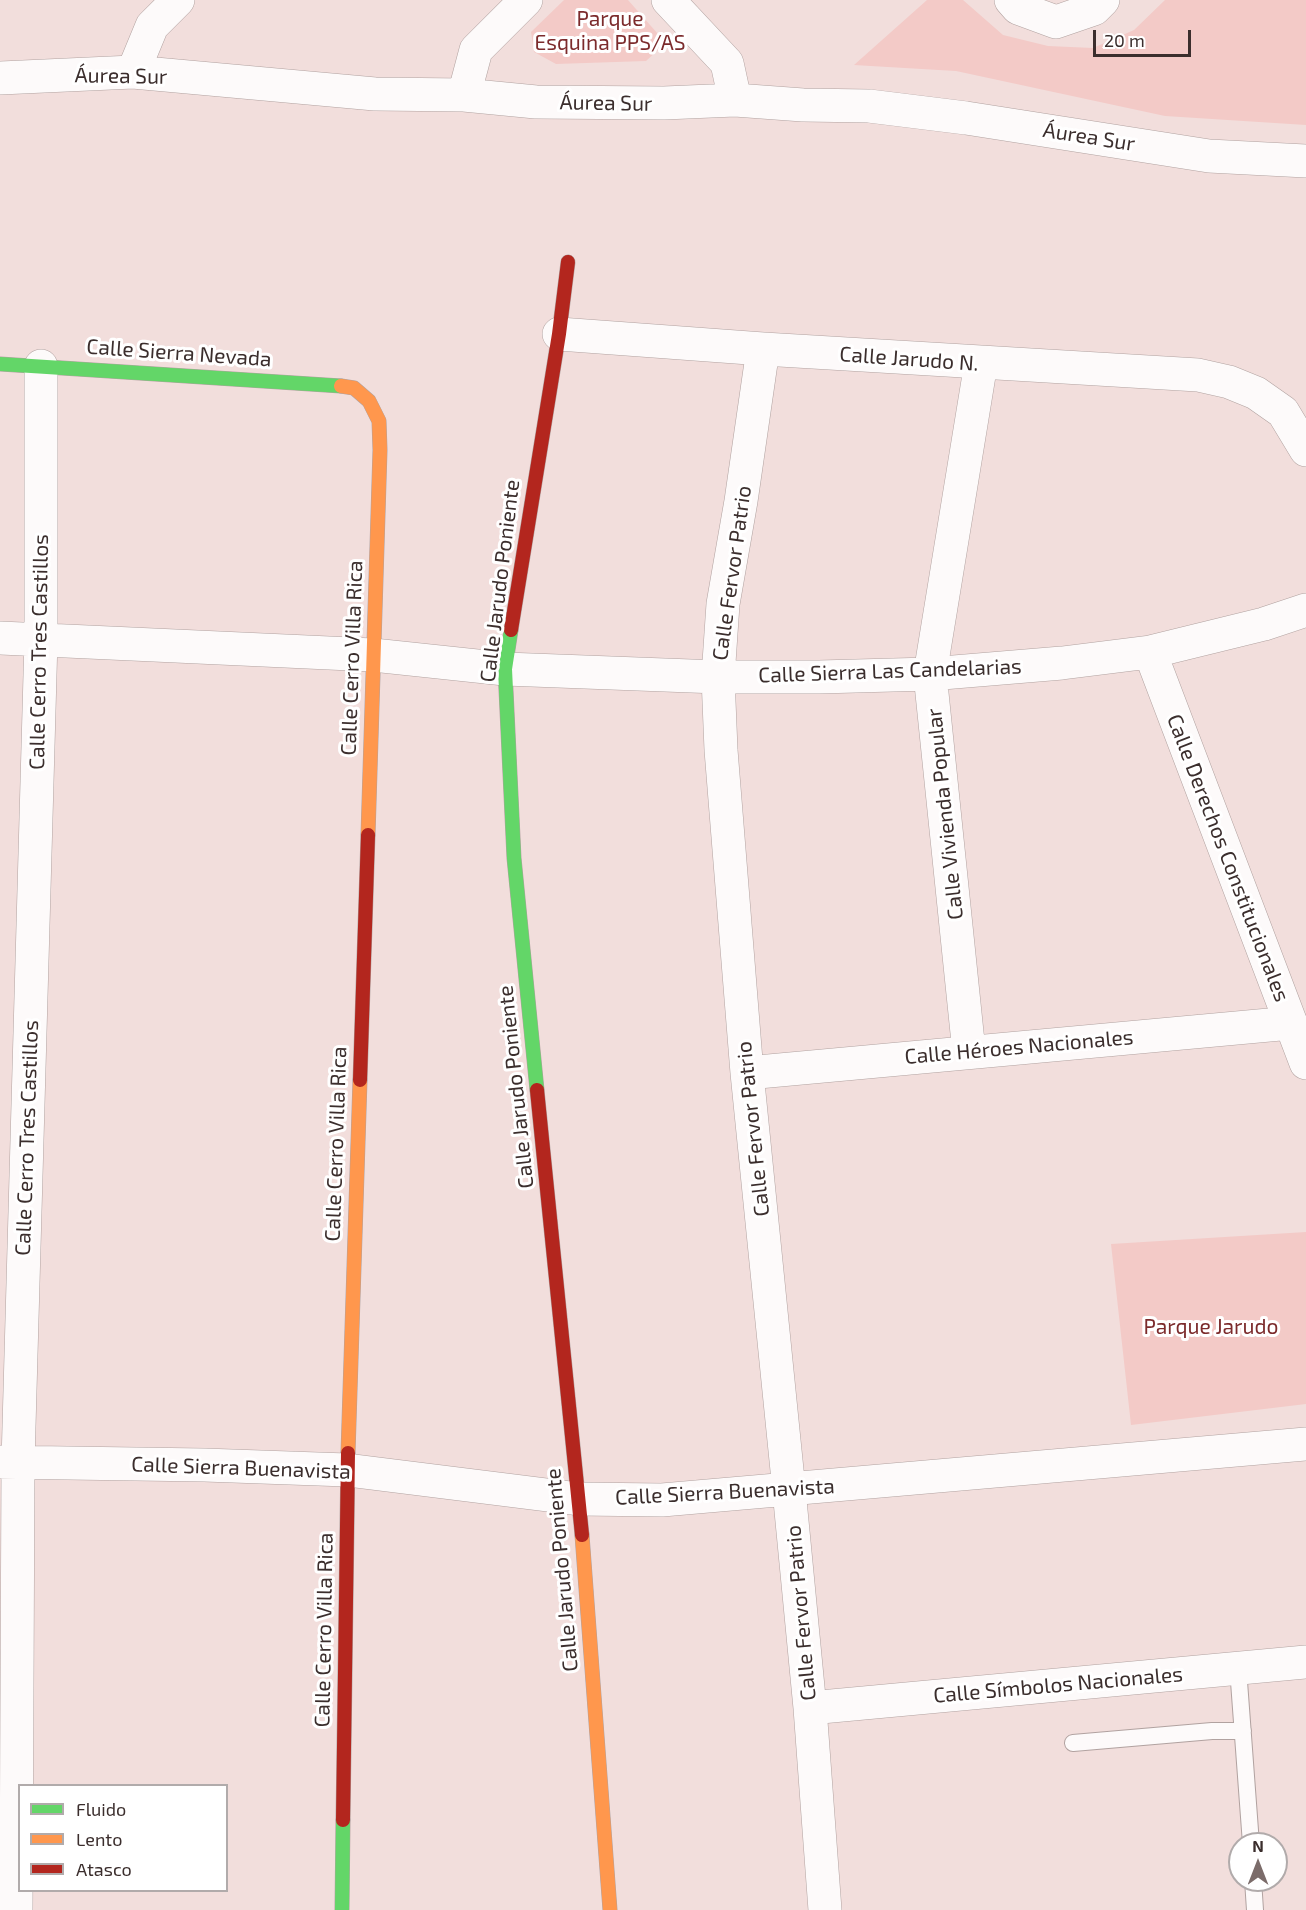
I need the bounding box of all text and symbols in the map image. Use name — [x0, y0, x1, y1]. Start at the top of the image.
park label: Parque Esquina PPS/AS — [534, 6, 686, 56]
scale bar — [1096, 18, 1194, 56]
text: 20 m — [1104, 29, 1145, 51]
street label: Áurea Sur — [74, 63, 168, 89]
street label: Áurea Sur — [559, 90, 653, 116]
street label: Áurea Sur — [1041, 117, 1137, 157]
street label: Calle Sierra Nevada — [86, 334, 272, 372]
street label: Calle Jarudo N. — [839, 342, 979, 376]
street label: Calle Jarudo Poniente — [475, 478, 525, 684]
street label: Calle Fervor Patrio — [707, 484, 757, 662]
street label: Calle Cerro Tres Castillos — [24, 534, 54, 770]
street label: Calle Cerro Villa Rica — [336, 560, 368, 756]
street label: Calle Sierra Las Candelarias — [758, 654, 1022, 688]
street label: Calle Vivienda Popular — [921, 707, 969, 921]
street label: Calle Derechos Constitucionales — [1161, 711, 1295, 1005]
street label: Calle Jarudo Poniente — [493, 984, 539, 1190]
street label: Calle Cerro Tres Castillos — [10, 1020, 44, 1256]
street label: Calle Héroes Nacionales — [904, 1024, 1134, 1070]
street label: Calle Fervor Patrio — [731, 1040, 775, 1218]
street label: Calle Cerro Villa Rica — [320, 1046, 352, 1242]
park label: Parque Jarudo — [1144, 1314, 1278, 1340]
street label: Calle Sierra Buenavista — [131, 1452, 351, 1484]
street label: Calle Jarudo Poniente — [541, 1467, 583, 1673]
street label: Calle Sierra Buenavista — [615, 1474, 835, 1510]
street label: Calle Fervor Patrio — [781, 1524, 821, 1702]
street label: Calle Cerro Villa Rica — [310, 1532, 338, 1728]
street label: Calle Símbolos Nacionales — [932, 1662, 1184, 1708]
legend — [18, 1784, 228, 1892]
text: Fluido — [76, 1798, 126, 1820]
text: Lento — [76, 1828, 122, 1850]
north arrow — [1228, 1832, 1288, 1892]
text: N — [1252, 1836, 1264, 1855]
text: Atasco — [76, 1858, 132, 1880]

